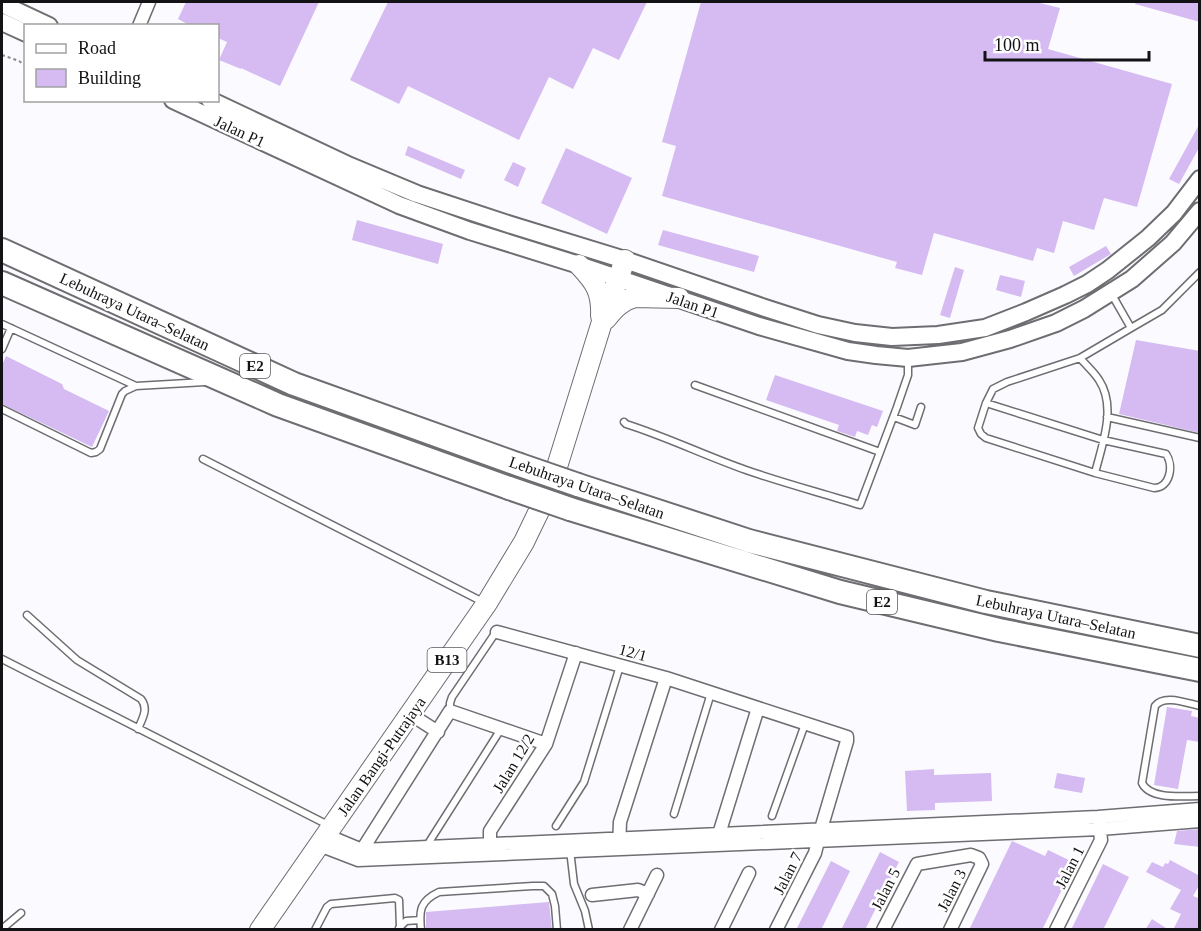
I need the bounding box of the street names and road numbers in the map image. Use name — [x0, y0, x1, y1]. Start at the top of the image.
street label: Jalan P1 — [212, 112, 268, 151]
street label: Lebuhraya Utara–Selatan — [57, 269, 212, 355]
street label: Jalan P1 — [665, 288, 721, 321]
road number: E2 — [240, 354, 270, 378]
street label: Lebuhraya Utara–Selatan — [507, 453, 667, 523]
road number: E2 — [867, 590, 897, 614]
street label: Lebuhraya Utara–Selatan — [974, 591, 1137, 643]
street label: 12/1 — [617, 641, 649, 664]
road number: B13 — [428, 648, 466, 672]
street label: Jalan Bangi-Putrajaya — [334, 694, 430, 819]
street label: Jalan 12/2 — [489, 731, 538, 796]
street label: Jalan 1 — [1052, 843, 1087, 891]
street label: Jalan 7 — [770, 849, 805, 897]
street label: Jalan 5 — [868, 865, 903, 913]
street label: Jalan 3 — [934, 866, 969, 914]

